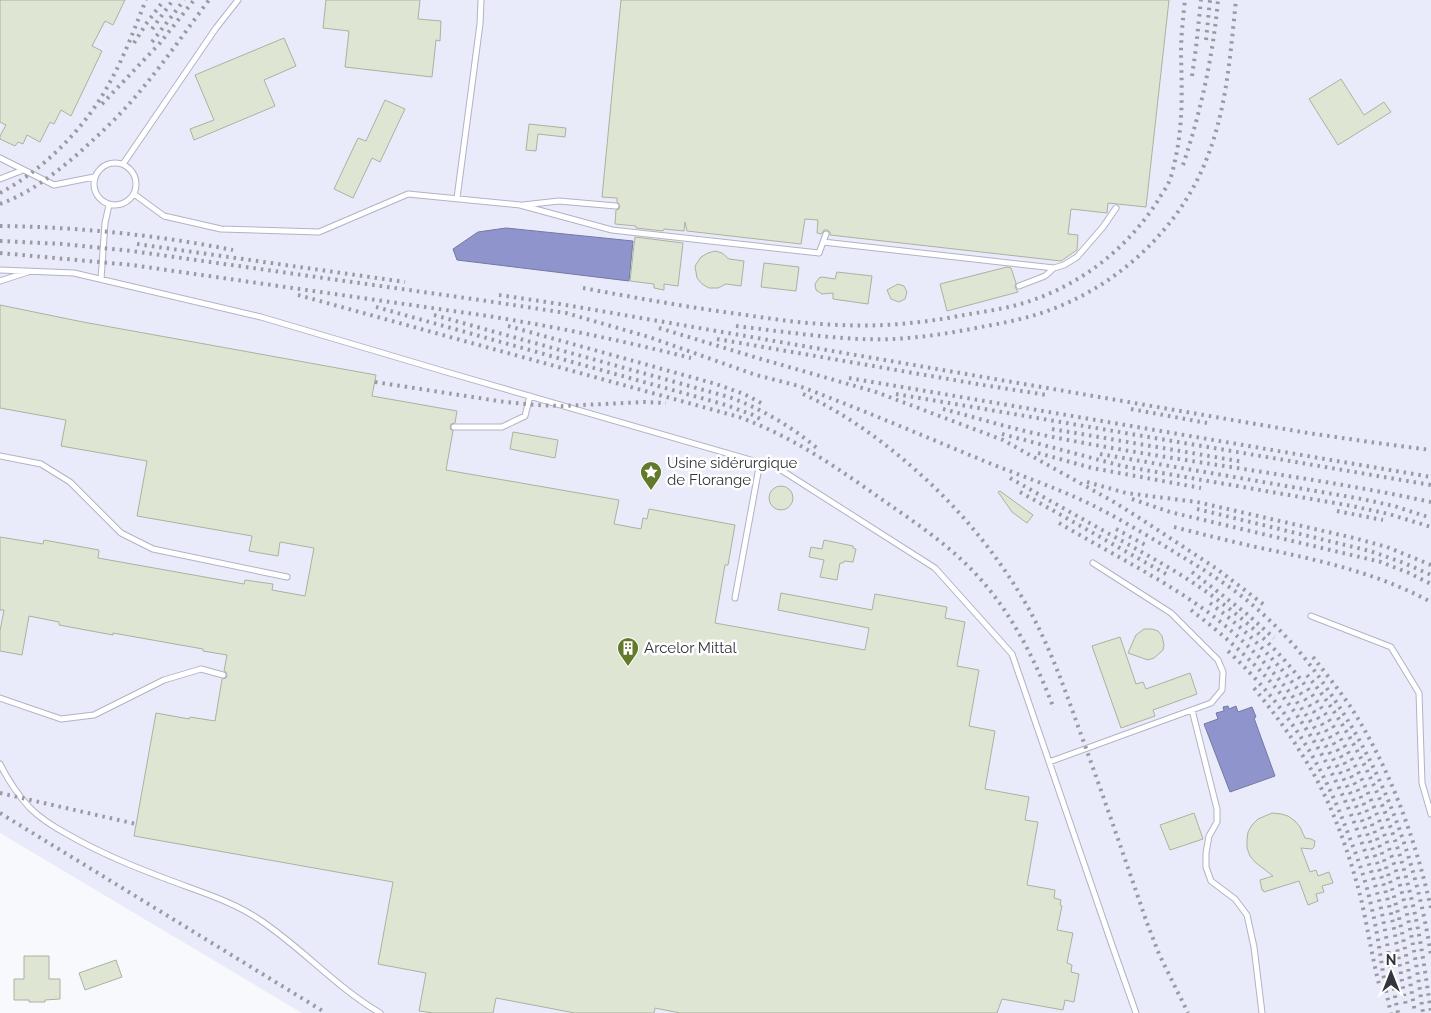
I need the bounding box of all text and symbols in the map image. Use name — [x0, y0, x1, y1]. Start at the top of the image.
place label: Usine sidérurgique de Florange — [667, 454, 798, 489]
place icon: Usine sidérurgique de Florange — [639, 460, 663, 491]
building icon: Arcelor Mittal — [616, 636, 640, 667]
place label: Arcelor Mittal — [644, 639, 738, 657]
north arrow — [1366, 948, 1416, 998]
text: N — [1386, 952, 1396, 968]

